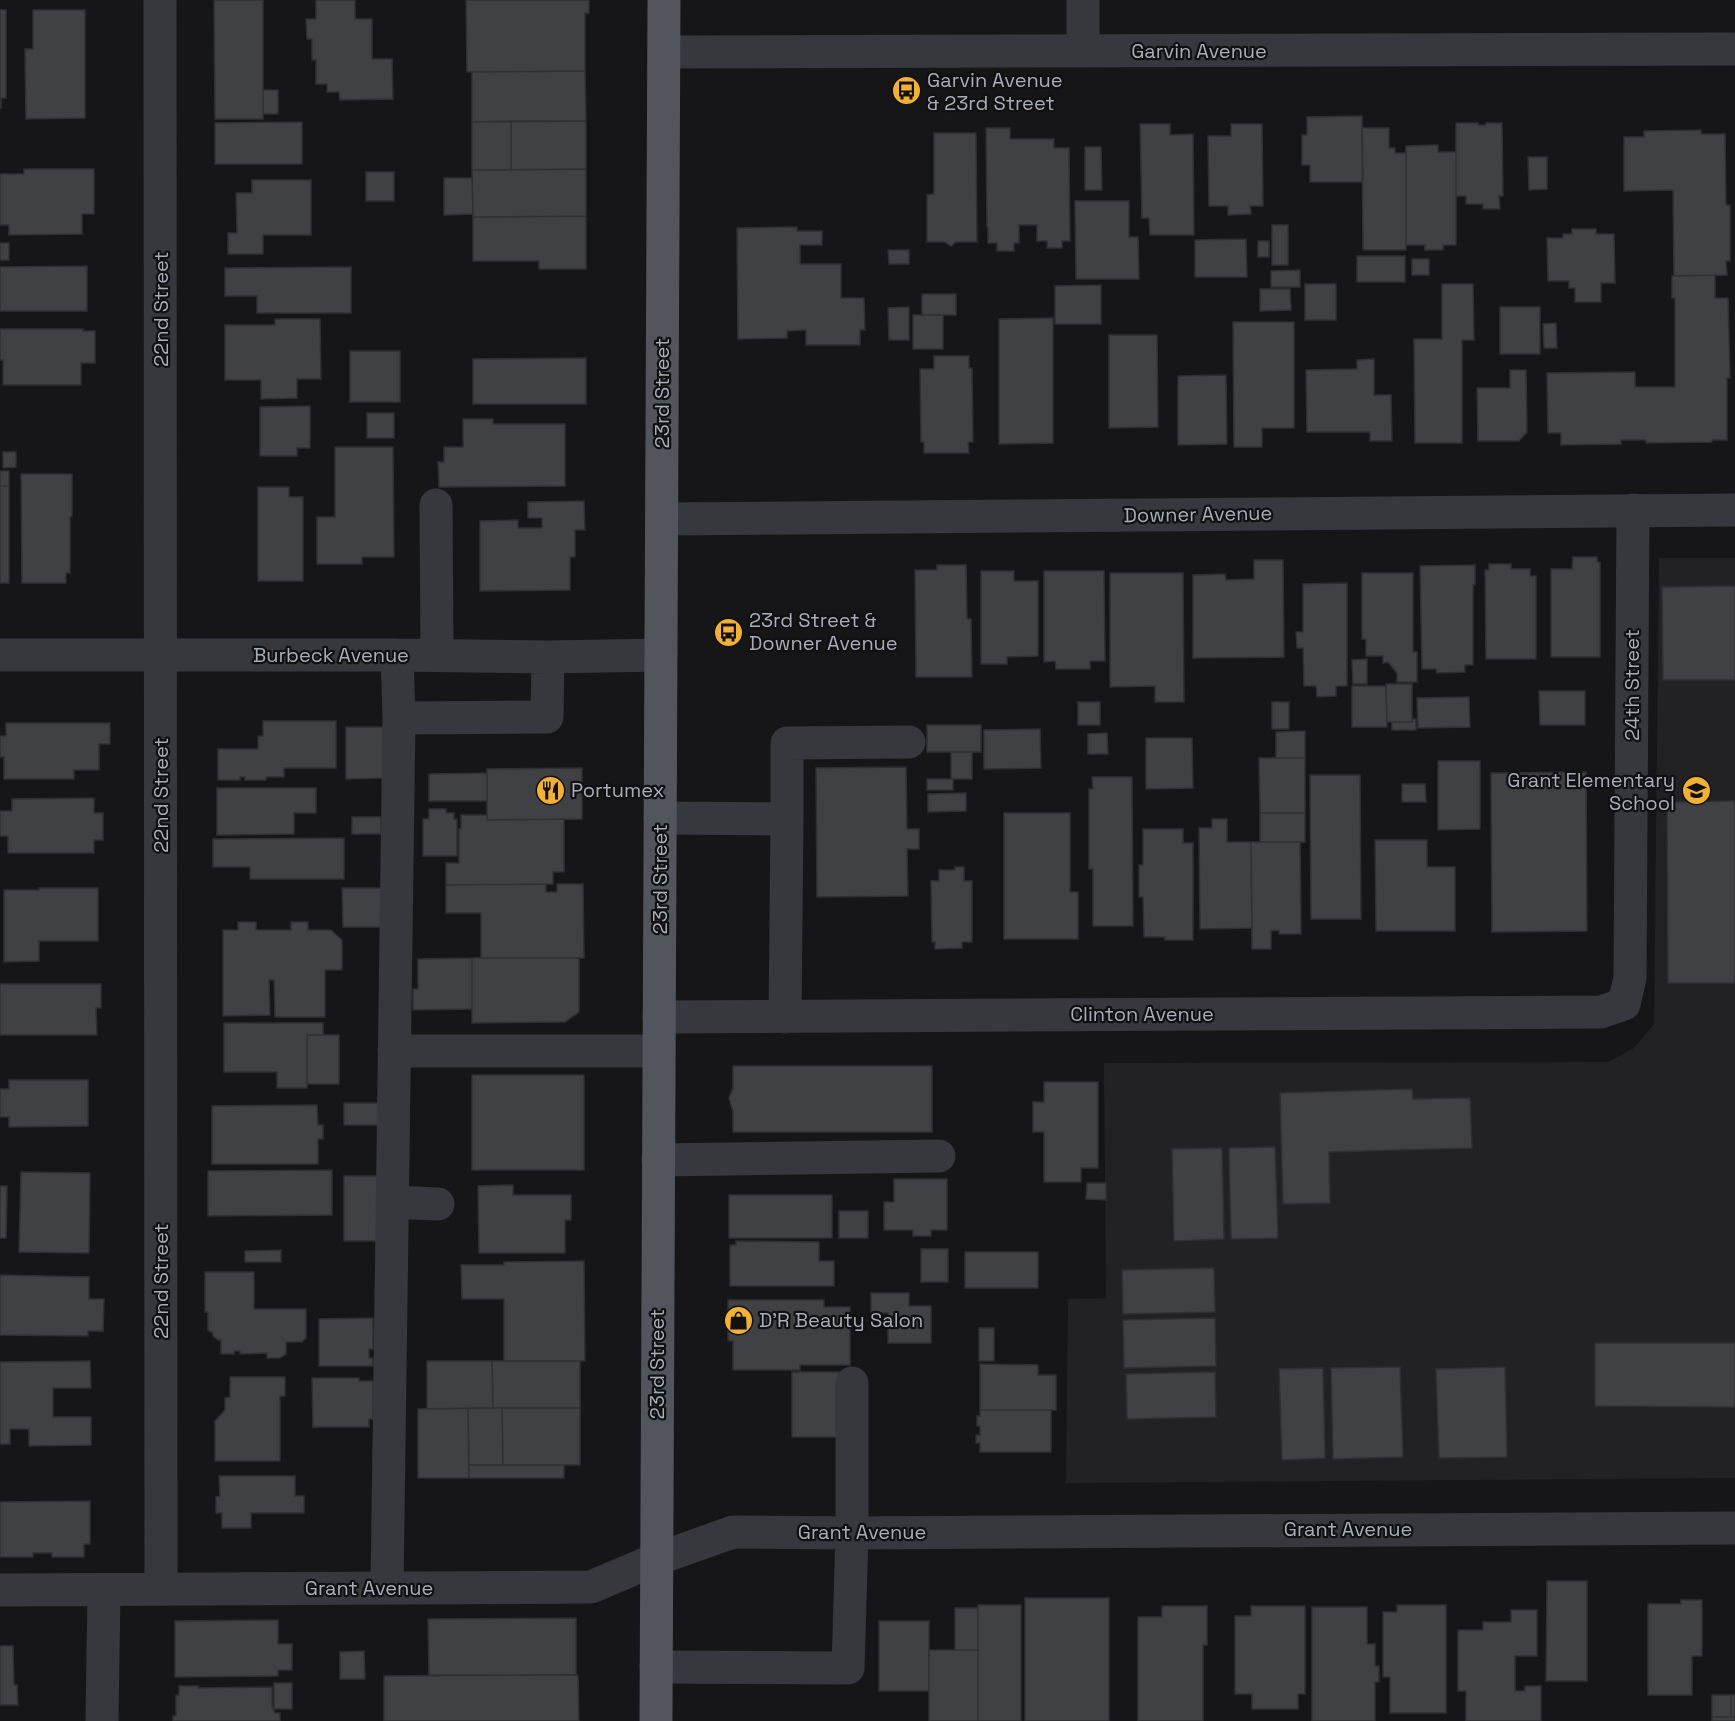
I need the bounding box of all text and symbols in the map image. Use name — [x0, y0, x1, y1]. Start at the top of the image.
street label: Garvin Avenue — [1131, 38, 1267, 64]
place label: Garvin Avenue & 23rd Street — [927, 67, 1063, 116]
bus stop icon: Garvin Avenue & 23rd Street — [890, 75, 922, 107]
street label: 22nd Street — [148, 251, 174, 367]
street label: 23rd Street — [649, 338, 675, 448]
street label: Downer Avenue — [1123, 500, 1273, 528]
place label: 23rd Street & Downer Avenue — [749, 607, 898, 656]
bus stop icon: 23rd Street & Downer Avenue — [712, 616, 744, 648]
street label: 24th Street — [1619, 629, 1645, 741]
street label: Burbeck Avenue — [253, 642, 409, 668]
street label: 22nd Street — [148, 737, 174, 853]
place label: Grant Elementary School — [1507, 767, 1675, 816]
restaurant icon: Portumex — [534, 774, 566, 806]
school or university icon: Grant Elementary School — [1680, 775, 1712, 807]
place label: Portumex — [571, 777, 664, 803]
street label: 23rd Street — [647, 824, 673, 934]
street label: Clinton Avenue — [1070, 1001, 1214, 1027]
street label: 22nd Street — [148, 1223, 174, 1339]
shop icon: D’R Beauty Salon — [722, 1304, 754, 1336]
place label: D’R Beauty Salon — [759, 1307, 923, 1333]
street label: 23rd Street — [644, 1309, 670, 1419]
street label: Grant Avenue — [1284, 1516, 1412, 1542]
street label: Grant Avenue — [798, 1519, 926, 1545]
street label: Grant Avenue — [305, 1575, 433, 1601]

